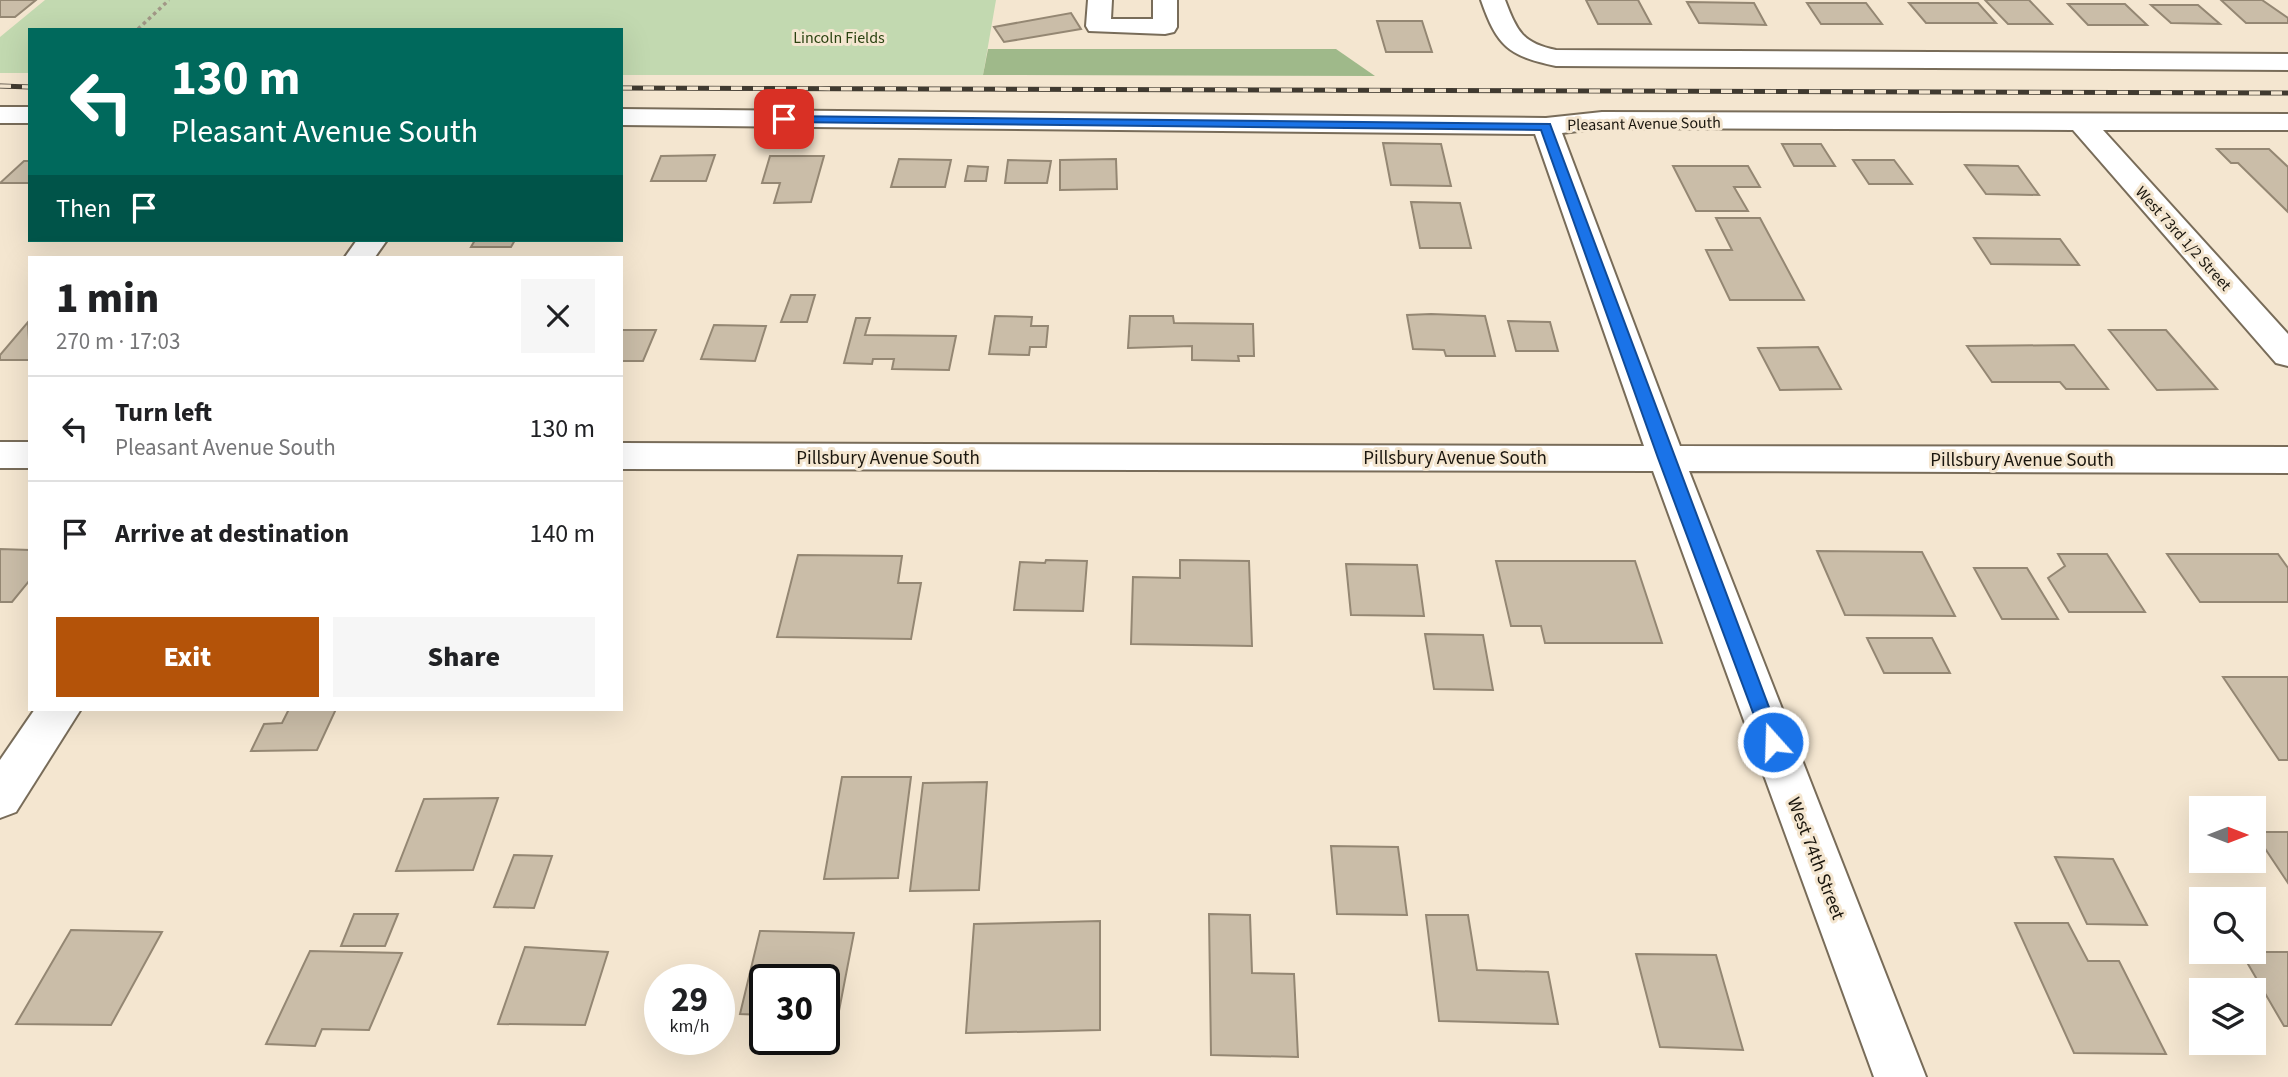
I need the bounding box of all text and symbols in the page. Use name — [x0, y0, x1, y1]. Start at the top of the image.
park label: Lincoln Fields — [793, 27, 885, 49]
text: 130 m — [171, 44, 300, 114]
icon: left — [56, 56, 147, 147]
pin — [754, 89, 814, 149]
icon: arrive — [765, 100, 803, 138]
text: Pleasant Avenue South — [171, 109, 478, 155]
street label: Pleasant Avenue South — [1567, 112, 1721, 136]
street label: West 73rd 1/2 Street — [2130, 182, 2237, 296]
icon: arrive — [125, 189, 163, 227]
text: Then — [56, 190, 111, 227]
text: 1 min — [56, 269, 159, 329]
button: close — [521, 279, 595, 353]
text: 270 m · 17:03 — [56, 325, 180, 358]
text: Turn left — [115, 394, 212, 431]
icon: left — [56, 410, 94, 448]
text: 130 m — [529, 410, 595, 447]
text: Pleasant Avenue South — [115, 431, 336, 464]
street label: Pillsbury Avenue South — [796, 445, 980, 472]
street label: Pillsbury Avenue South — [1363, 445, 1547, 472]
street label: Pillsbury Avenue South — [1930, 447, 2114, 474]
icon: arrive — [56, 515, 94, 553]
text: Arrive at destination — [115, 515, 349, 552]
text: 140 m — [529, 515, 595, 552]
button: Exit — [56, 617, 319, 697]
button: Share — [333, 617, 595, 697]
position arrow — [1736, 705, 1810, 779]
street label: West 74th Street — [1780, 793, 1852, 924]
north arrow — [2189, 796, 2266, 873]
map controls — [2189, 796, 2266, 1055]
button: search — [2189, 887, 2266, 964]
speed limit sign: 30 — [749, 964, 840, 1055]
text: 29 — [671, 975, 708, 1025]
button: layers — [2189, 978, 2266, 1055]
text: km/h — [670, 1014, 709, 1039]

